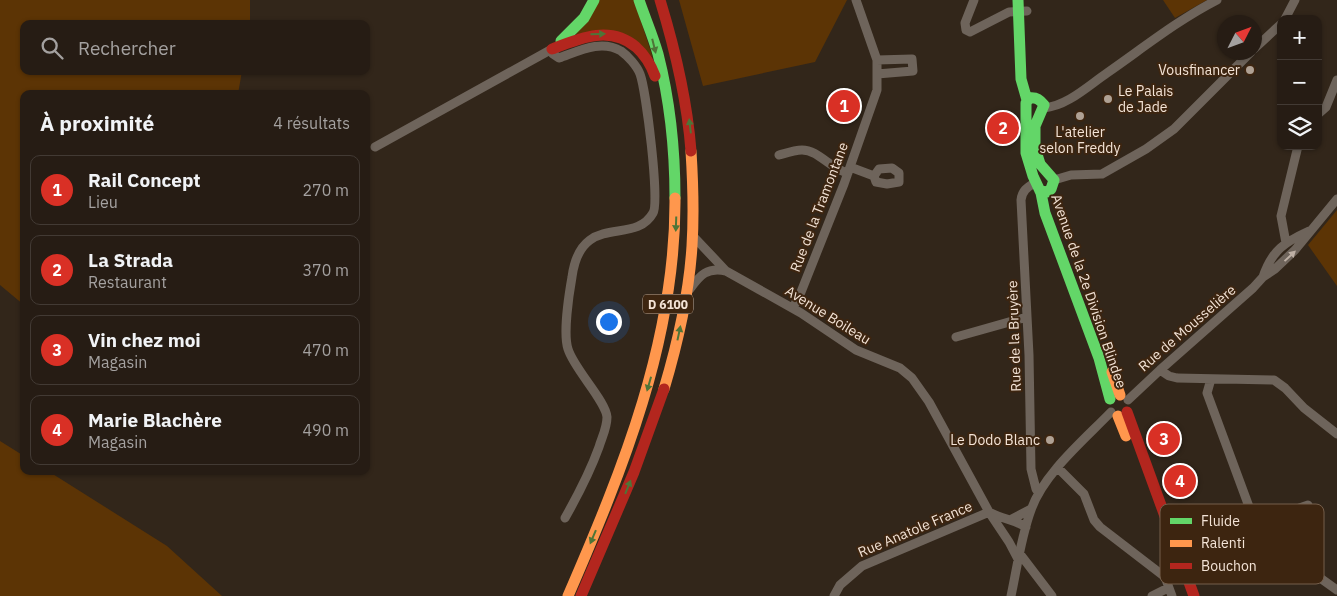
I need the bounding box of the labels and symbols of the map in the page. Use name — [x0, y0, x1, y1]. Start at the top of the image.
north arrow — [1217, 15, 1262, 60]
one-way arrow — [590, 30, 606, 38]
one-way arrow — [650, 39, 658, 54]
place label: Vousfinancer — [1158, 61, 1240, 79]
marker: Vousfinancer — [1244, 64, 1256, 76]
place label: Le Palais de Jade — [1118, 82, 1173, 116]
pin: 1 — [828, 87, 860, 125]
marker: Le Palais de Jade — [1102, 93, 1114, 105]
pin: 2 — [987, 109, 1019, 147]
marker: L'atelier selon Freddy — [1074, 110, 1086, 122]
one-way arrow — [686, 117, 694, 133]
place label: L'atelier selon Freddy — [1040, 123, 1120, 157]
street label: Rue de la Tramontane — [786, 139, 852, 274]
street label: Avenue de la 2e Division Blindee — [1047, 192, 1131, 391]
one-way arrow — [671, 216, 679, 232]
one-way arrow — [1283, 250, 1295, 262]
street label: Rue de la Bruyère — [1003, 280, 1025, 392]
street label: Rue de Mousselière — [1135, 281, 1240, 375]
street label: Avenue Boileau — [782, 282, 874, 348]
road number: D 6100 — [643, 294, 693, 314]
your location — [596, 309, 622, 335]
one-way arrow — [675, 325, 683, 340]
one-way arrow — [644, 377, 652, 392]
pin: 3 — [1148, 420, 1180, 458]
place label: Le Dodo Blanc — [950, 431, 1040, 449]
marker: Le Dodo Blanc — [1044, 434, 1056, 446]
pin: 4 — [1164, 462, 1196, 500]
one-way arrow — [625, 480, 633, 494]
street label: Rue Anatole France — [855, 497, 975, 561]
legend — [1160, 504, 1324, 584]
text: Fluide — [1201, 512, 1240, 530]
one-way arrow — [589, 530, 597, 544]
text: Ralenti — [1201, 534, 1245, 552]
text: Bouchon — [1201, 557, 1257, 575]

